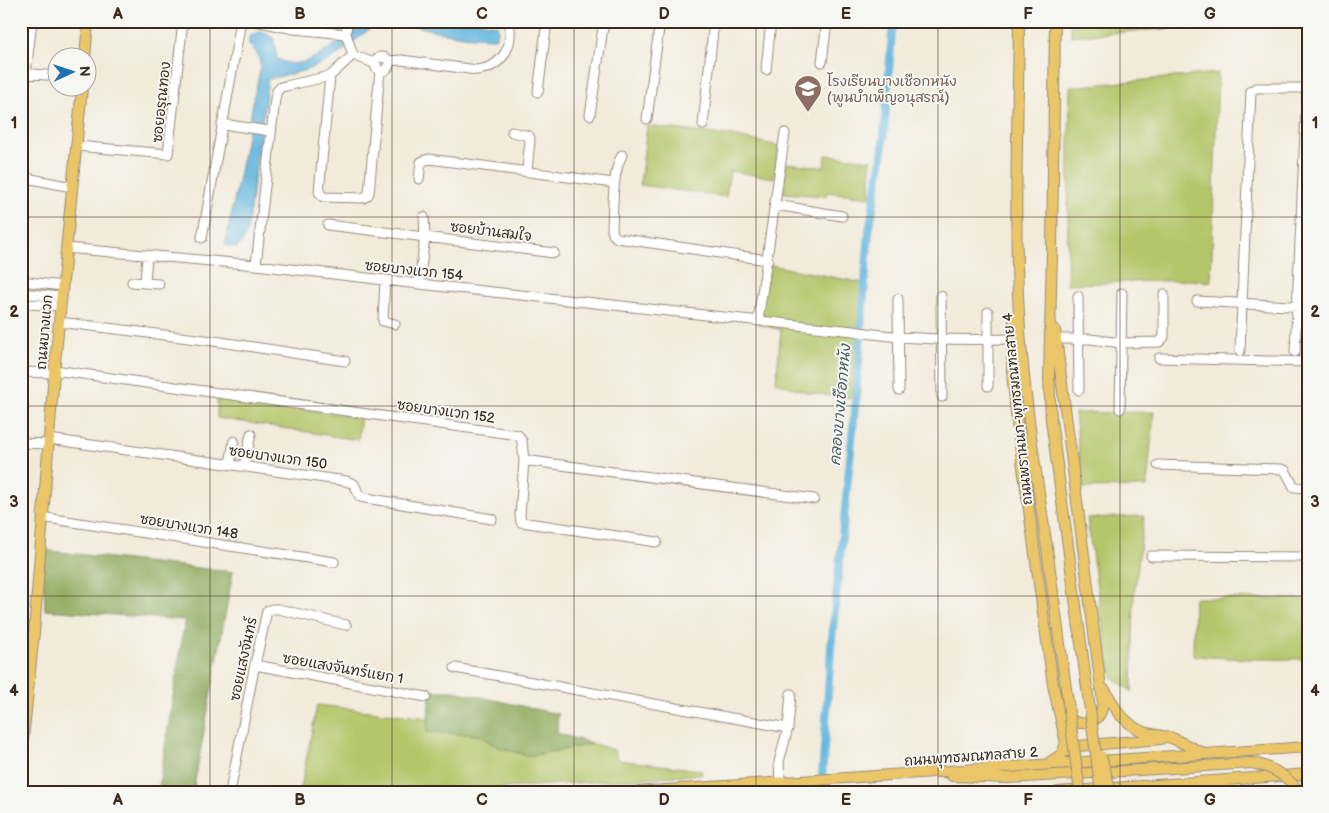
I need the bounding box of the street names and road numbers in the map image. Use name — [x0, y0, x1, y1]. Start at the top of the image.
street label: ซอยอรุณทอง — [149, 61, 175, 144]
street label: ซอยบ้านสมใจ — [449, 217, 533, 245]
street label: ซอยบางแวก 154 — [364, 257, 465, 284]
street label: ถนนบางแวก — [33, 294, 56, 370]
street label: ถนนพรานนก-พุทธมณฑลสาย 4 — [999, 311, 1037, 506]
street label: ซอยบางแวก 152 — [396, 396, 497, 427]
street label: ซอยบางแวก 150 — [228, 442, 328, 473]
street label: ซอยบางแวก 148 — [139, 510, 239, 543]
street label: ซอยแสงจันทร์ — [225, 615, 261, 703]
street label: ซอยแสงจันทร์แยก 1 — [281, 649, 405, 687]
street label: ถนนพุทธมณฑลสาย 2 — [904, 743, 1039, 771]

